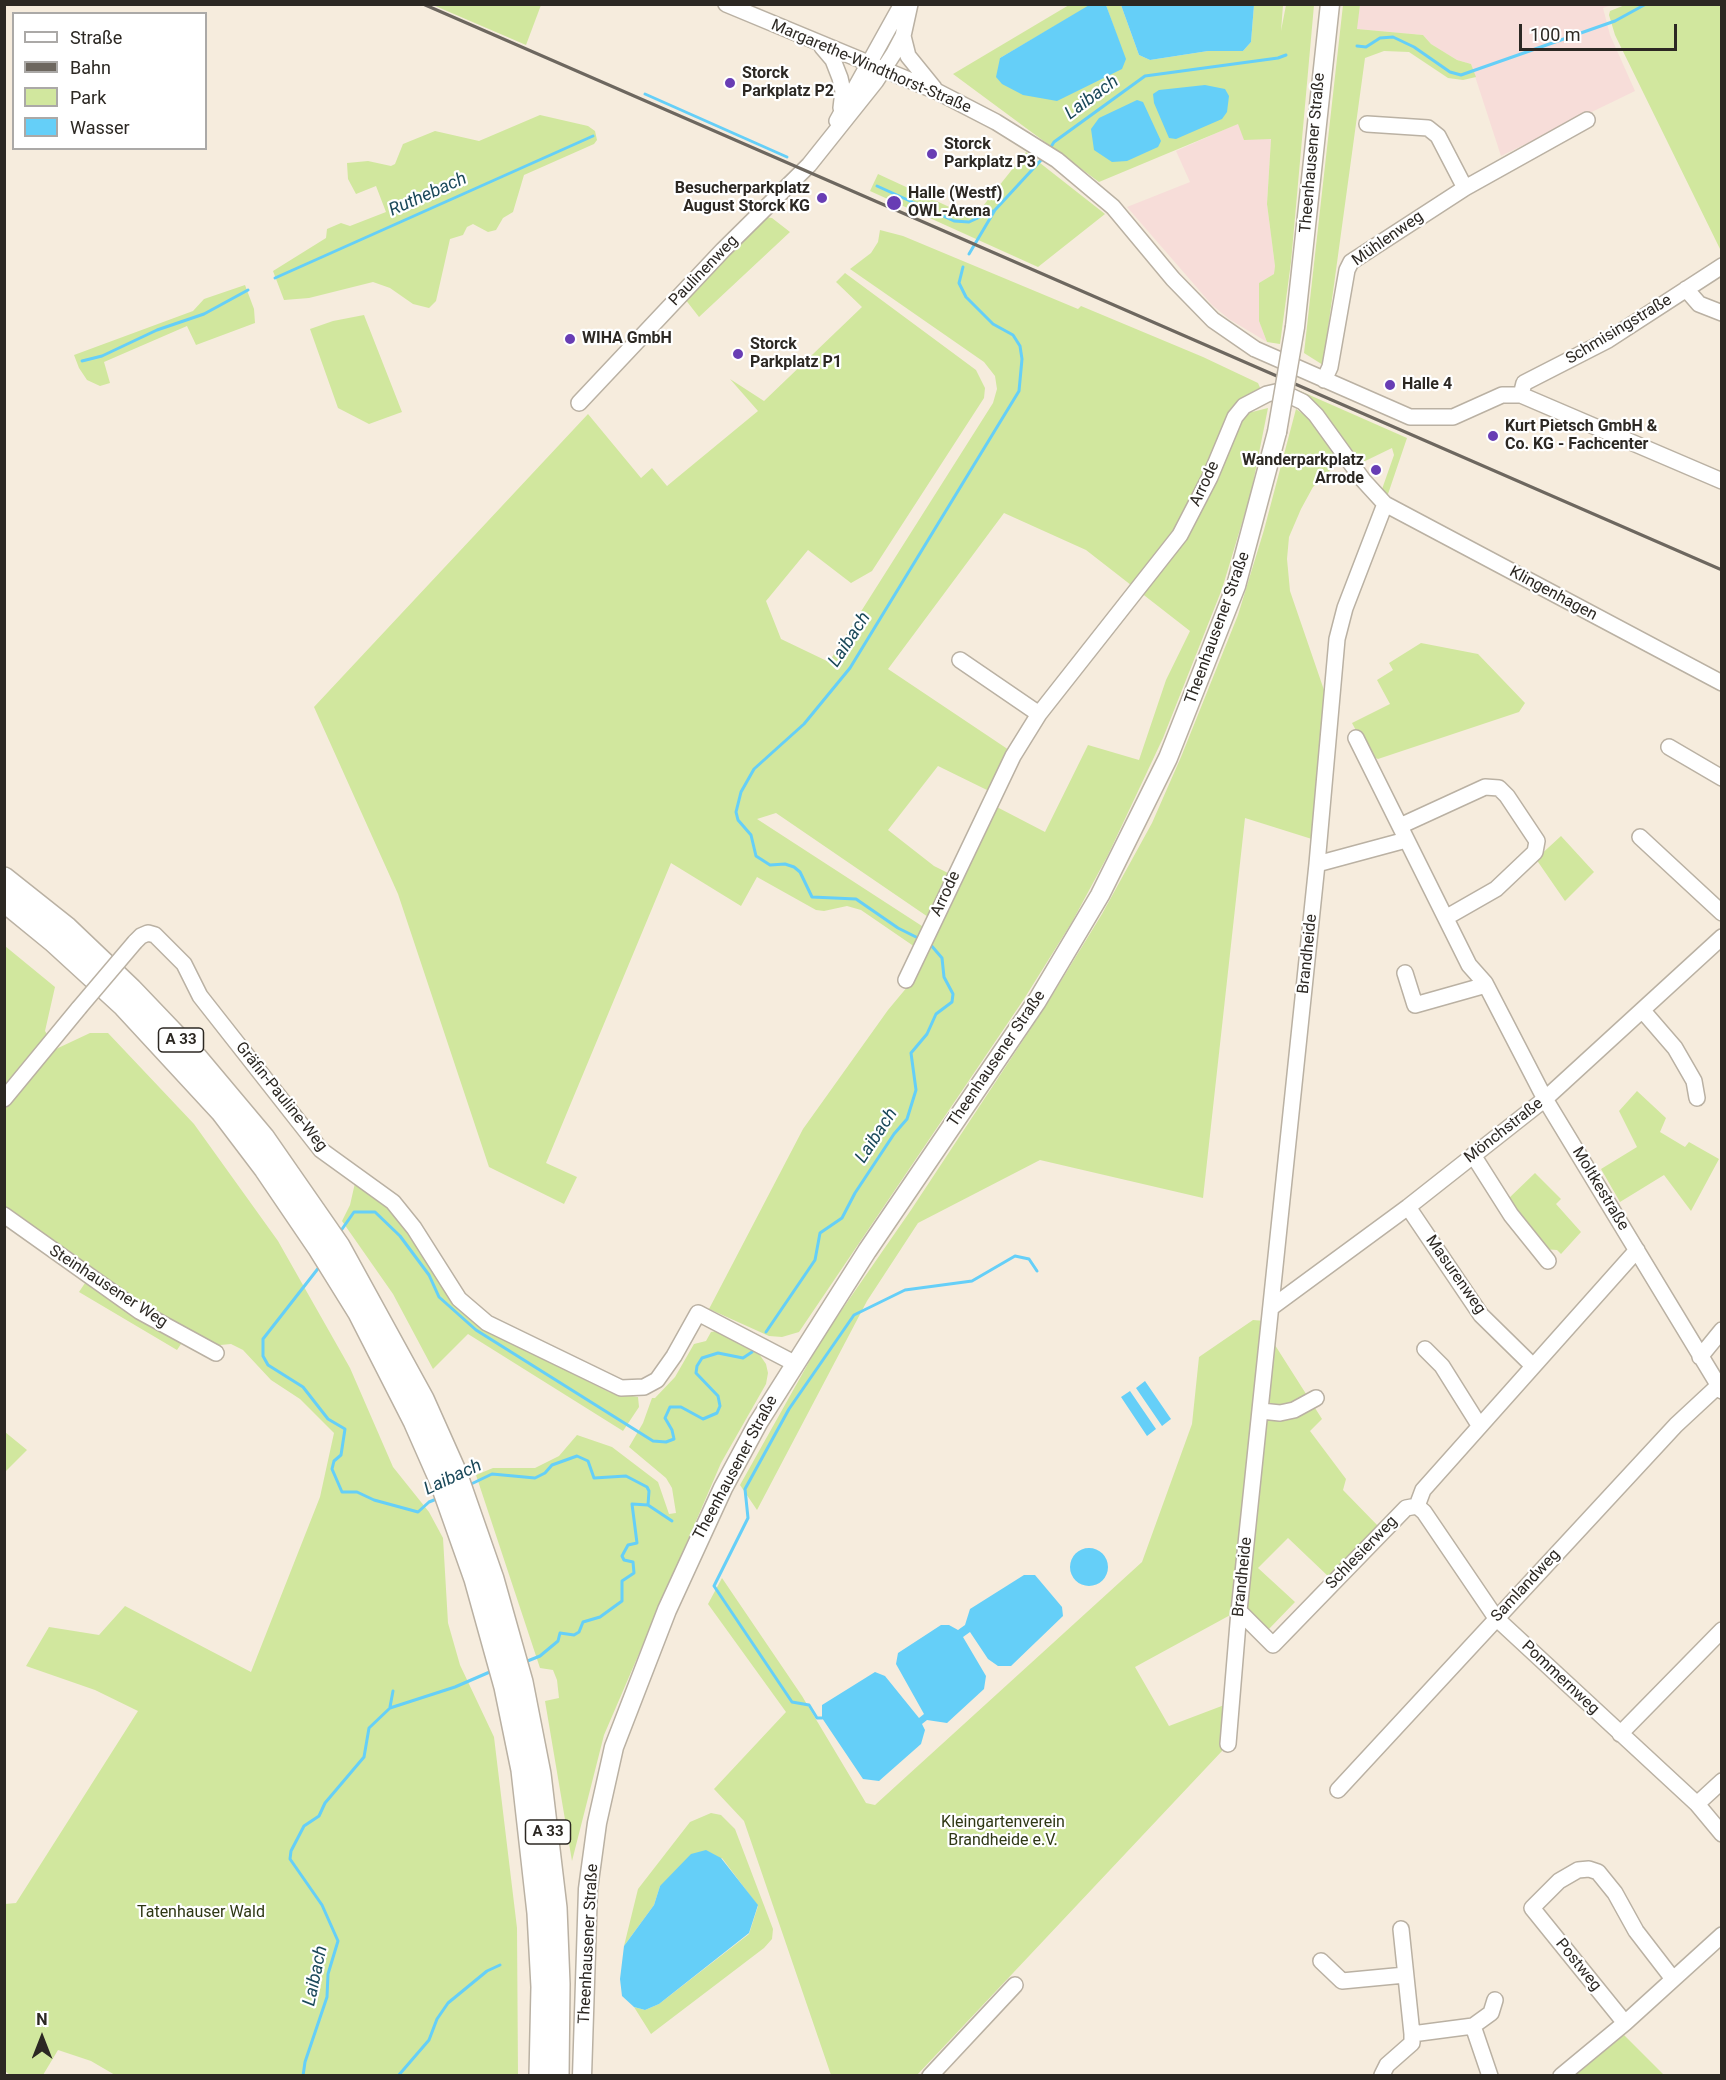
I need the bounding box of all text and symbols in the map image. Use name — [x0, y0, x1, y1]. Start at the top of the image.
legend — [12, 12, 207, 150]
scale bar — [1522, 12, 1680, 50]
street label: Margarethe-Windthorst-Straße — [768, 16, 974, 118]
text: 100 m — [1530, 24, 1581, 45]
text: Straße — [70, 27, 122, 48]
text: Bahn — [70, 57, 111, 78]
place label: Storck Parkplatz P2 — [742, 64, 834, 102]
water label: Laibach — [1061, 71, 1123, 125]
street label: Theenhausener Straße — [1296, 72, 1330, 234]
marker: Storck Parkplatz P2 — [723, 76, 737, 90]
text: Park — [70, 87, 106, 108]
text: Wasser — [70, 117, 130, 138]
place label: Storck Parkplatz P3 — [944, 135, 1036, 173]
marker: Storck Parkplatz P3 — [925, 147, 939, 161]
water label: Ruthebach — [386, 168, 470, 222]
place label: Besucherparkplatz August Storck KG — [675, 179, 810, 217]
place label: Halle (Westf) OWL-Arena — [908, 184, 1002, 222]
marker: Besucherparkplatz August Storck KG — [815, 191, 829, 205]
marker: Halle (Westf) OWL-Arena — [885, 194, 903, 212]
street label: Mühlenweg — [1349, 208, 1427, 270]
street label: Paulinenweg — [666, 232, 742, 310]
street label: Schmisingstraße — [1563, 291, 1675, 369]
place label: WIHA GmbH — [582, 329, 672, 349]
marker: WIHA GmbH — [563, 332, 577, 346]
place label: Storck Parkplatz P1 — [750, 335, 842, 373]
marker: Storck Parkplatz P1 — [731, 347, 745, 361]
place label: Halle 4 — [1402, 375, 1452, 395]
marker: Halle 4 — [1383, 378, 1397, 392]
place label: Kurt Pietsch GmbH & Co. KG - Fachcenter — [1505, 417, 1657, 455]
marker: Kurt Pietsch GmbH & Co. KG - Fachcenter — [1486, 429, 1500, 443]
place label: Wanderparkplatz Arrode — [1242, 451, 1364, 489]
street label: Arrode — [1186, 458, 1224, 510]
marker: Wanderparkplatz Arrode — [1369, 463, 1383, 477]
street label: Theenhausener Straße — [1182, 549, 1254, 707]
street label: Klingenhagen — [1506, 563, 1600, 625]
water label: Laibach — [824, 608, 876, 672]
street label: Arrode — [927, 868, 965, 920]
street label: Brandheide — [1294, 913, 1322, 995]
street label: Theenhausener Straße — [944, 987, 1050, 1131]
road number: A 33 — [158, 1028, 204, 1052]
street label: Gräfin-Pauline-Weg — [231, 1038, 331, 1156]
street label: Mönchstraße — [1461, 1094, 1547, 1168]
water label: Laibach — [851, 1104, 903, 1168]
street label: Moltkestraße — [1568, 1144, 1632, 1234]
street label: Masurenweg — [1421, 1232, 1489, 1318]
street label: Steinhausener Weg — [45, 1242, 171, 1332]
street label: Theenhausener Straße — [690, 1393, 782, 1543]
water label: Laibach — [421, 1455, 485, 1501]
street label: Schlesierweg — [1322, 1512, 1402, 1594]
street label: Brandheide — [1229, 1536, 1257, 1618]
street label: Samlandweg — [1488, 1546, 1564, 1626]
street label: Pommernweg — [1517, 1637, 1603, 1719]
park label: Kleingartenverein Brandheide e.V. — [941, 1813, 1065, 1851]
road number: A 33 — [526, 1820, 570, 1844]
street label: Theenhausener Straße — [575, 1863, 603, 2025]
park label: Tatenhauser Wald — [137, 1903, 265, 1923]
street label: Postweg — [1551, 1935, 1605, 1995]
water label: Laibach — [299, 1944, 333, 2008]
north arrow — [12, 2008, 72, 2068]
text: N — [36, 2010, 48, 2029]

